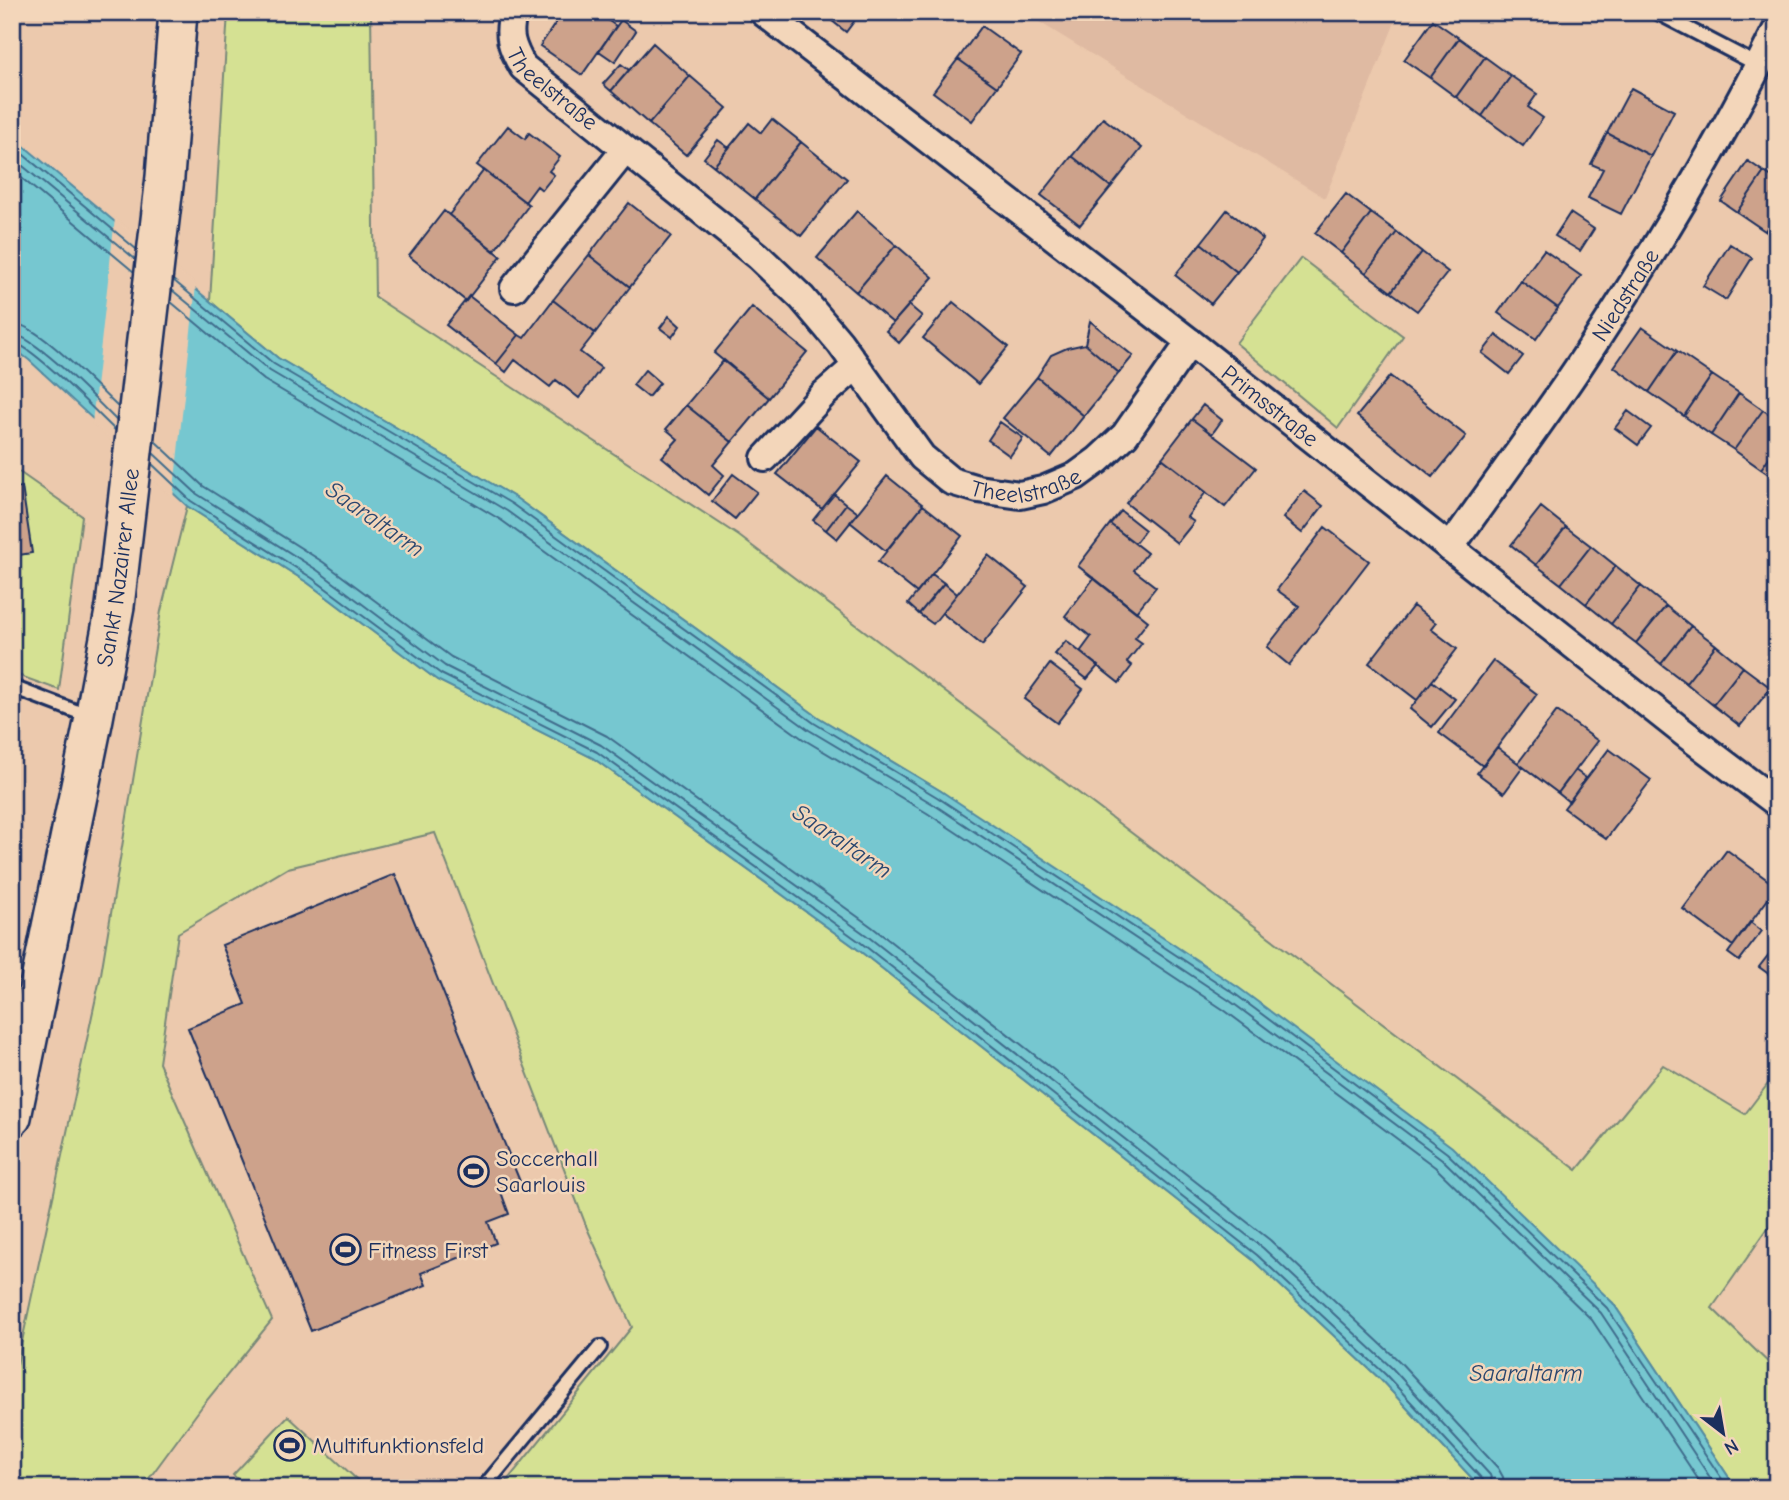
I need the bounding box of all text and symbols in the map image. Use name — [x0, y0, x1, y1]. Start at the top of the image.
street label: Theelstraße — [501, 43, 603, 135]
street label: Niedstraße — [1586, 244, 1665, 346]
street label: Primsstraße — [1216, 359, 1324, 452]
street label: Theelstraße — [967, 462, 1085, 509]
street label: Sankt Nazairer Allee — [90, 467, 144, 669]
water label: Saaraltarm — [321, 475, 429, 563]
water label: Saaraltarm — [787, 798, 897, 884]
place label: Soccerhall Saarlouis — [496, 1145, 598, 1198]
sports icon: Soccerhall Saarlouis — [456, 1154, 490, 1188]
sports icon: Fitness First — [328, 1233, 362, 1267]
place label: Fitness First — [368, 1237, 489, 1264]
water label: Saaraltarm — [1469, 1359, 1583, 1387]
north arrow — [1688, 1398, 1758, 1468]
sports icon: Multifunktionsfeld — [273, 1428, 307, 1462]
place label: Multifunktionsfeld — [313, 1432, 484, 1459]
text: N — [1720, 1434, 1742, 1459]

